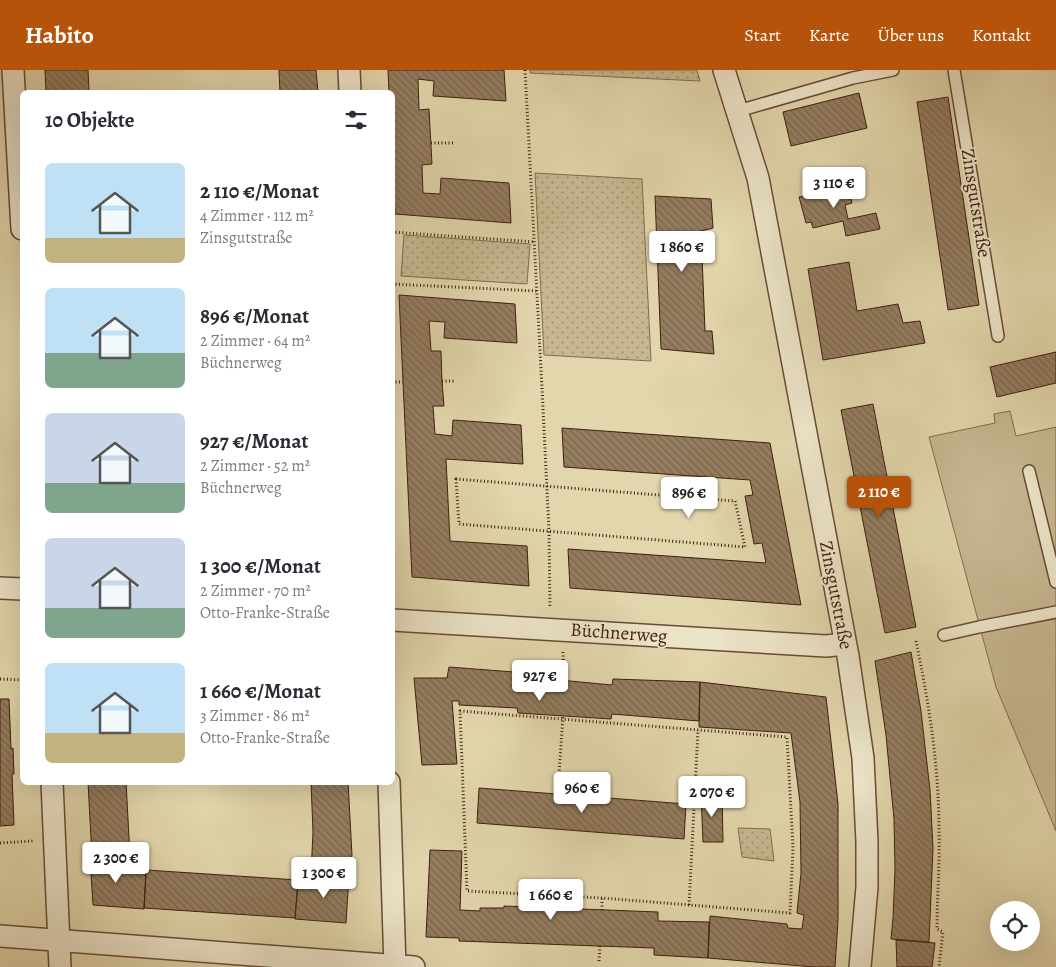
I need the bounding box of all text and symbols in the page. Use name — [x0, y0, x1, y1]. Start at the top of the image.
text: Habito — [25, 19, 94, 51]
text: Start — [744, 23, 781, 47]
text: Karte — [809, 23, 849, 47]
text: Über uns — [877, 23, 944, 47]
text: Kontakt — [972, 23, 1031, 47]
text: 10 Objekte — [45, 106, 135, 134]
icon: filters — [342, 106, 370, 134]
street label: Zinsgutstraße — [955, 147, 997, 259]
pin: 3 110 € — [788, 166, 880, 209]
text: 3 110 € — [813, 172, 855, 194]
text: 2 110 €/Monat — [200, 177, 319, 205]
icon: home — [85, 183, 145, 243]
text: 4 Zimmer · 112 m² — [200, 205, 314, 227]
text: Zinsgutstraße — [200, 227, 293, 249]
pin: 1 860 € — [636, 230, 728, 273]
text: 1 860 € — [660, 236, 704, 258]
text: 896 €/Monat — [200, 302, 309, 330]
icon: home — [85, 308, 145, 368]
text: 2 Zimmer · 64 m² — [200, 330, 310, 352]
text: Büchnerweg — [200, 352, 282, 374]
text: 927 €/Monat — [200, 427, 309, 455]
icon: home — [85, 433, 145, 493]
text: 2 Zimmer · 52 m² — [200, 455, 310, 477]
pin: 896 € — [654, 476, 724, 519]
pin: 2 110 € — [833, 476, 925, 518]
text: Büchnerweg — [200, 477, 282, 499]
text: 2 110 € — [858, 481, 900, 503]
text: 896 € — [672, 482, 706, 504]
street label: Zinsgutstraße — [813, 539, 859, 651]
text: 1 300 €/Monat — [200, 552, 321, 580]
icon: home — [85, 558, 145, 618]
text: 2 Zimmer · 70 m² — [200, 580, 311, 602]
text: Otto-Franke-Straße — [200, 602, 330, 624]
street label: Büchnerweg — [570, 617, 669, 649]
pin: 927 € — [505, 660, 575, 702]
text: 927 € — [523, 665, 557, 687]
text: 1 660 €/Monat — [200, 677, 321, 705]
icon: home — [85, 683, 145, 743]
text: 3 Zimmer · 86 m² — [200, 705, 310, 727]
text: Otto-Franke-Straße — [200, 727, 330, 749]
pin: 960 € — [547, 772, 617, 814]
pin: 2 070 € — [666, 776, 758, 818]
text: 960 € — [565, 777, 599, 799]
text: 2 070 € — [689, 781, 735, 803]
pin: 2 300 € — [70, 842, 162, 884]
text: 2 300 € — [93, 847, 139, 869]
pin: 1 300 € — [278, 856, 370, 899]
text: 1 300 € — [302, 862, 346, 884]
pin: 1 660 € — [505, 878, 597, 921]
text: 1 660 € — [529, 884, 573, 906]
map controls — [990, 901, 1040, 951]
button: locate — [990, 901, 1040, 951]

